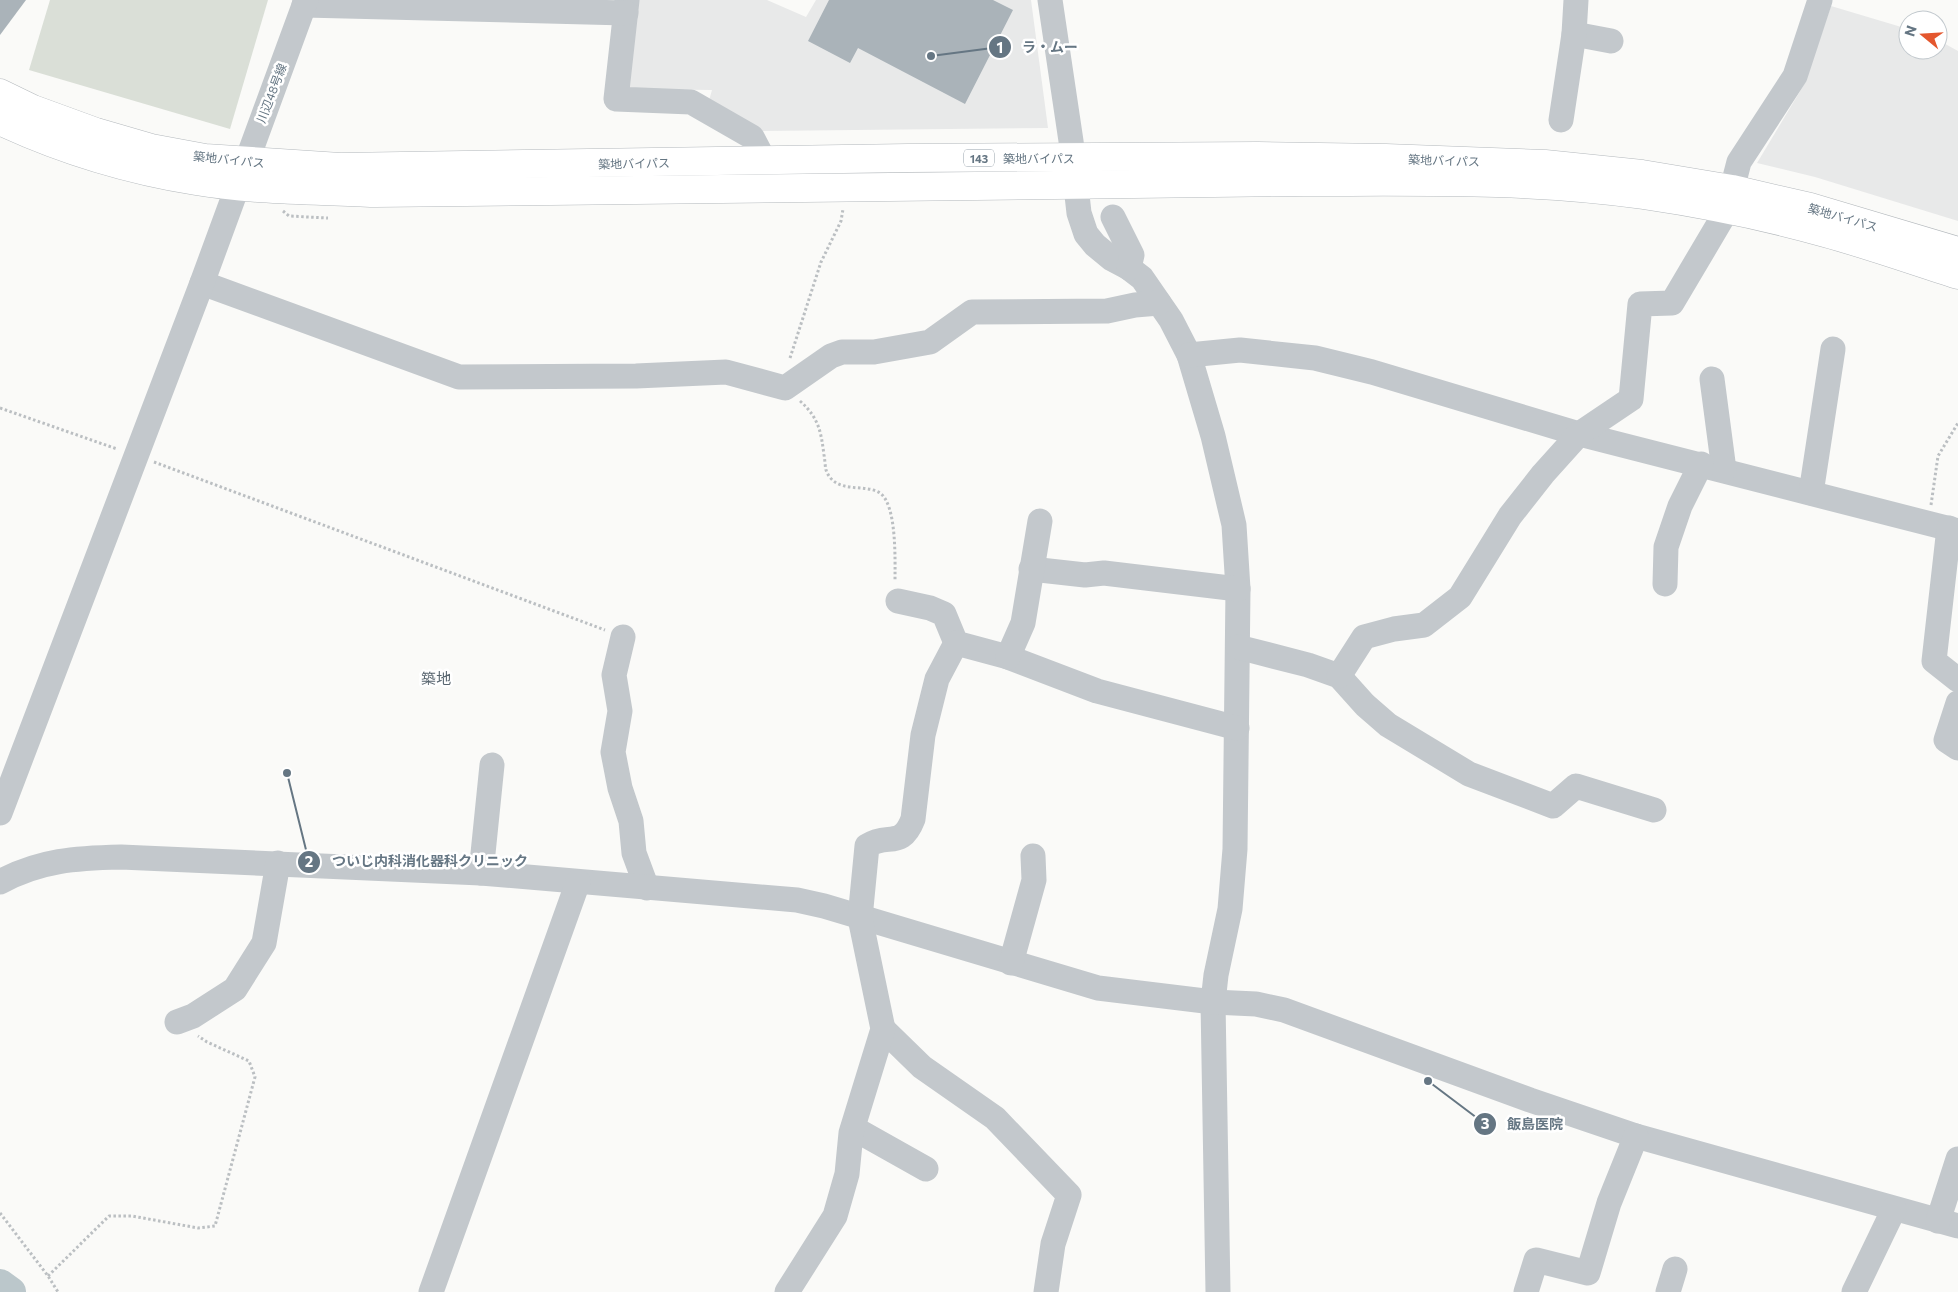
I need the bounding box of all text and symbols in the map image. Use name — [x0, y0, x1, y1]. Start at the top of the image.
north arrow — [1898, 10, 1948, 60]
text: N — [1900, 23, 1920, 38]
callout: ラ・ムー — [987, 33, 1088, 62]
text: 1 — [997, 38, 1003, 56]
text: ラ・ムー — [1022, 38, 1078, 55]
street label: 川辺48号線 — [253, 61, 289, 125]
street label: 築地バイパス — [193, 148, 265, 170]
road number: 143 — [964, 150, 994, 167]
street label: 築地バイパス — [1003, 151, 1075, 165]
street label: 築地バイパス — [1408, 152, 1480, 168]
street label: 築地バイパス — [598, 155, 670, 171]
street label: 築地バイパス — [1807, 200, 1879, 234]
district label: 築地 — [421, 669, 451, 687]
callout: ついじ内科消化器科クリニック — [297, 847, 538, 876]
text: 2 — [305, 852, 313, 870]
text: ついじ内科消化器科クリニック — [332, 852, 528, 869]
callout: 飯島医院 — [1472, 1110, 1573, 1139]
text: 3 — [1481, 1114, 1490, 1132]
text: 飯島医院 — [1507, 1115, 1563, 1132]

